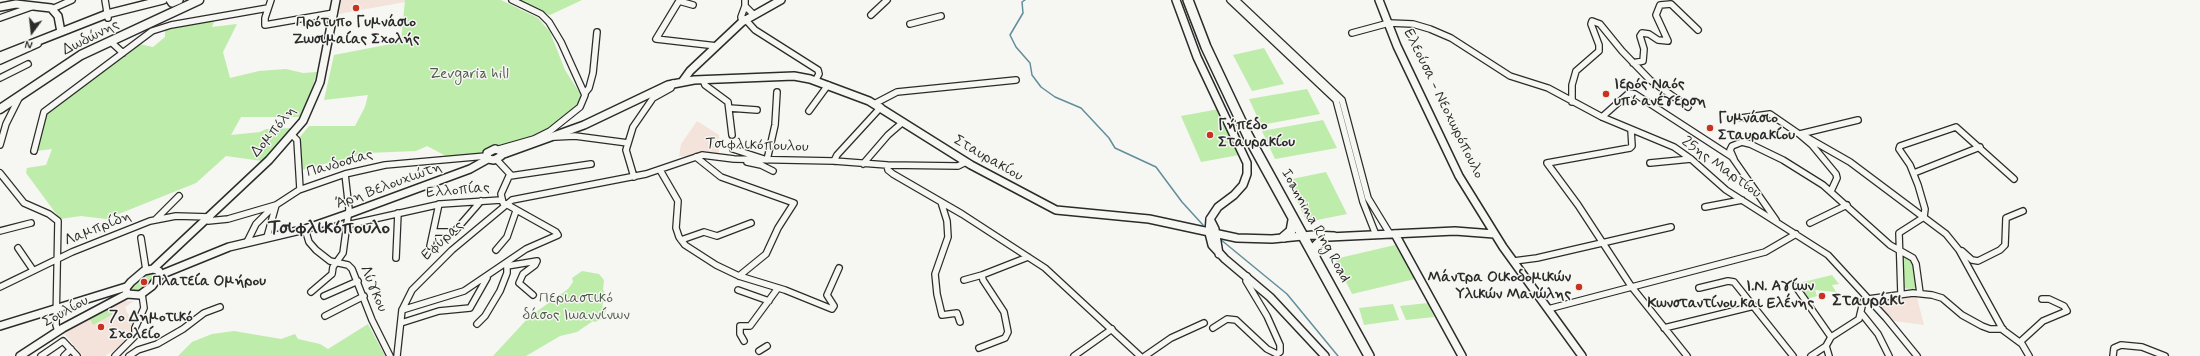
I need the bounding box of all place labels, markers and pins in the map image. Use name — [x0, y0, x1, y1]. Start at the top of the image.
marker: Πρότυπο Γυμνάσιο Ζωσιμαίας Σχολής — [351, 3, 361, 13]
place label: Πρότυπο Γυμνάσιο Ζωσιμαίας Σχολής — [292, 14, 420, 49]
place label: Ιερός Ναός υπό ανέγερση — [1614, 76, 1706, 111]
marker: Ιερός Ναός υπό ανέγερση — [1601, 89, 1611, 99]
place label: Γυμνάσιο Σταυρακίου — [1718, 110, 1795, 145]
place label: Γήπεδο Σταυρακίου — [1218, 117, 1295, 152]
marker: Γυμνάσιο Σταυρακίου — [1705, 123, 1715, 133]
marker: Γήπεδο Σταυρακίου — [1205, 130, 1215, 140]
place label: Μάντρα Οικοδομικών Υλικών Μανώλης — [1428, 269, 1571, 304]
place label: Πλατεία Ομήρου — [152, 273, 266, 291]
marker: Πλατεία Ομήρου — [139, 277, 149, 287]
place label: Ι.Ν. Αγίων Κωνσταντίνου και Ελένης — [1647, 278, 1814, 313]
marker: Μάντρα Οικοδομικών Υλικών Μανώλης — [1574, 282, 1584, 292]
marker: Ι.Ν. Αγίων Κωνσταντίνου και Ελένης — [1817, 291, 1827, 301]
place label: 7ο Δημοτικό Σχολείο — [109, 309, 193, 344]
marker: 7ο Δημοτικό Σχολείο — [96, 322, 106, 332]

